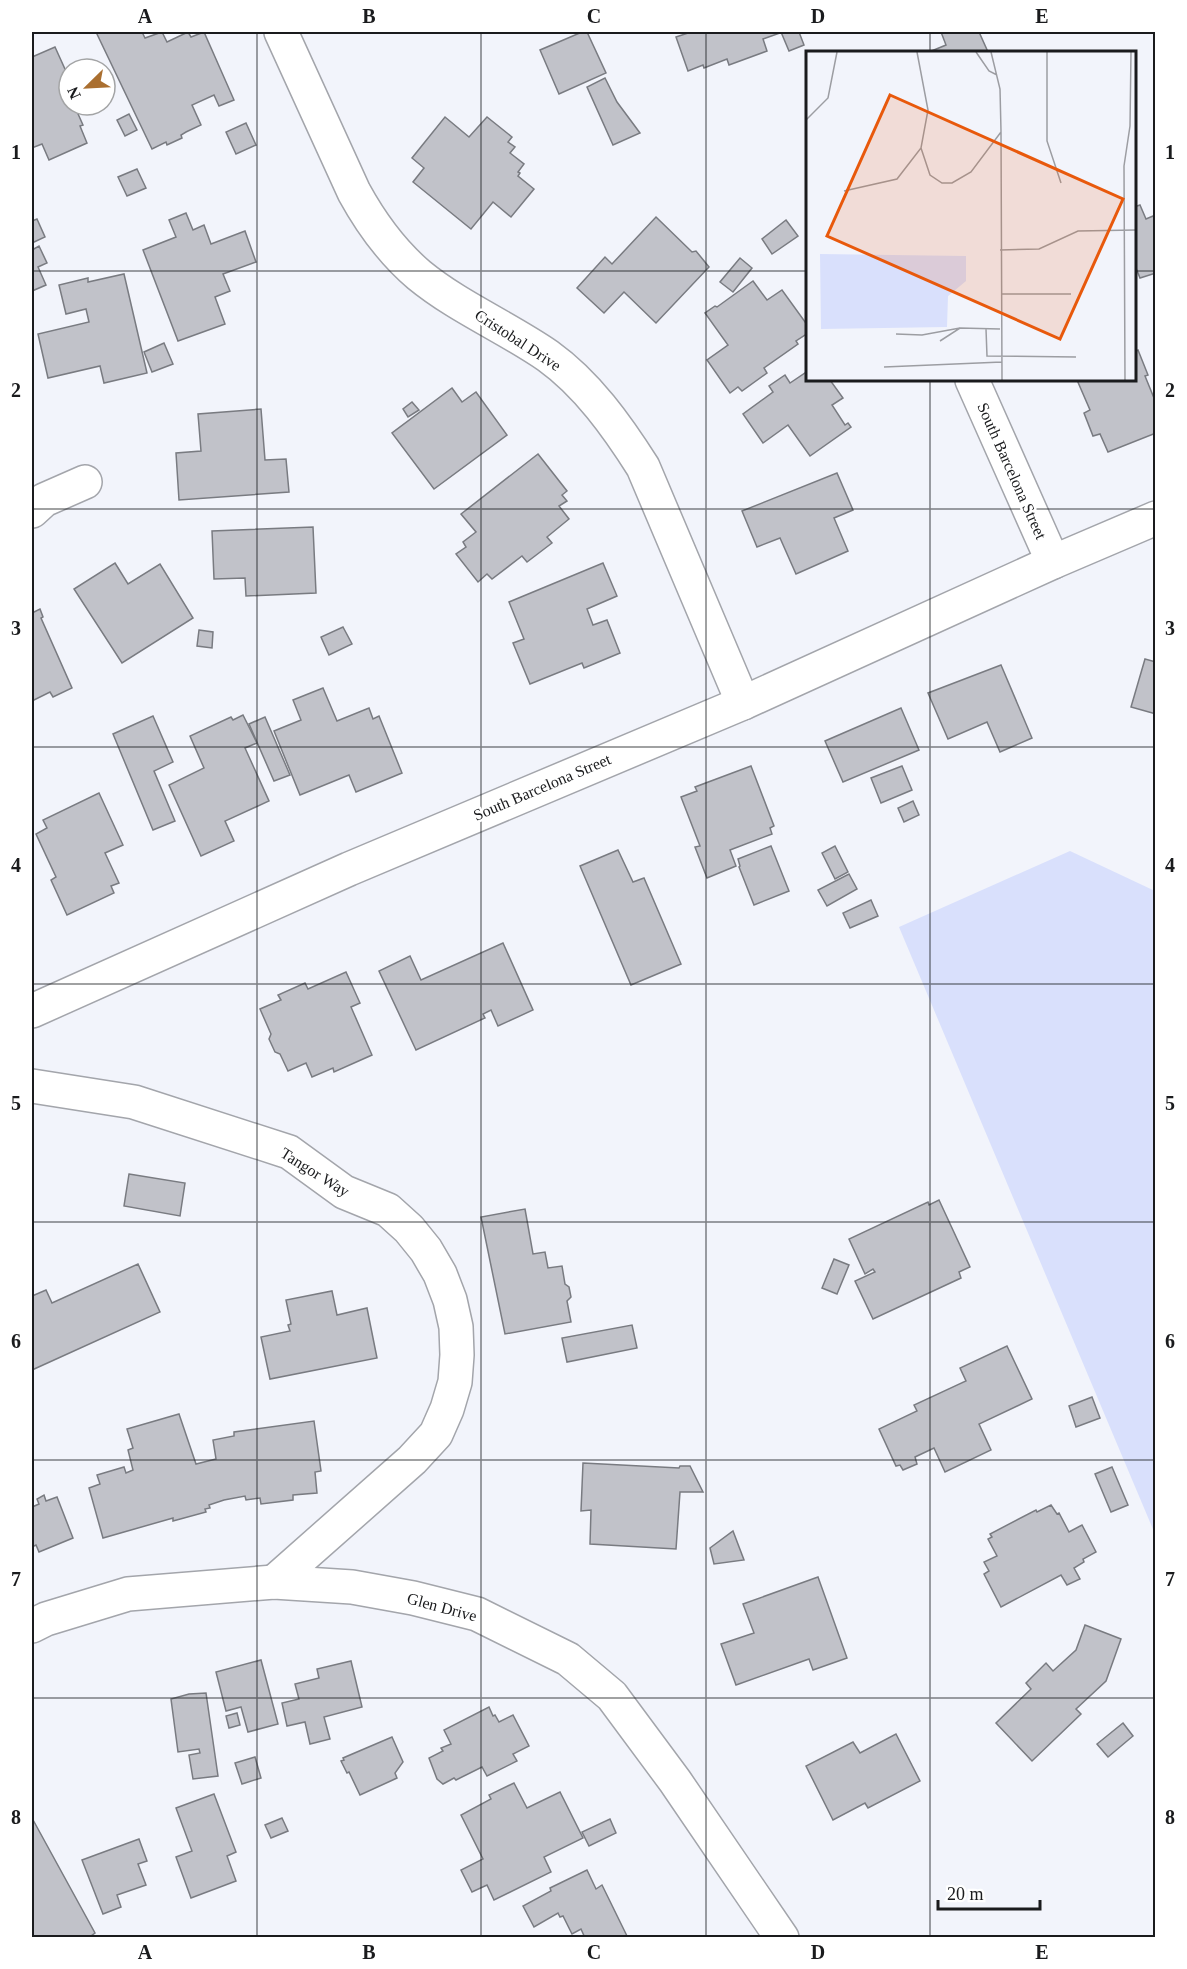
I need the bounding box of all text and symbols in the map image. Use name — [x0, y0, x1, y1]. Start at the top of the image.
text: A — [138, 5, 153, 27]
text: B — [362, 5, 376, 27]
text: C — [587, 5, 601, 27]
text: D — [811, 5, 825, 27]
text: E — [1035, 5, 1049, 27]
inset map — [806, 51, 1136, 381]
north arrow — [57, 57, 117, 117]
text: N — [63, 84, 84, 102]
text: 1 — [11, 141, 21, 163]
text: 1 — [1165, 141, 1175, 163]
street label: Cristobal Drive — [472, 306, 564, 374]
text: 2 — [11, 379, 21, 401]
text: 2 — [1165, 379, 1175, 401]
street label: South Barcelona Street — [974, 400, 1050, 542]
text: 3 — [11, 617, 21, 639]
text: 3 — [1165, 617, 1175, 639]
street label: South Barcelona Street — [471, 750, 614, 824]
text: 4 — [11, 854, 21, 876]
text: 4 — [1165, 854, 1175, 876]
text: 5 — [11, 1092, 21, 1114]
text: 5 — [1165, 1092, 1175, 1114]
street label: Tangor Way — [277, 1144, 352, 1201]
text: 6 — [11, 1330, 21, 1352]
text: 6 — [1165, 1330, 1175, 1352]
text: 7 — [11, 1568, 21, 1590]
text: 7 — [1165, 1568, 1175, 1590]
street label: Glen Drive — [405, 1590, 479, 1624]
text: 8 — [11, 1806, 21, 1828]
text: 8 — [1165, 1806, 1175, 1828]
scale bar — [938, 1873, 1040, 1911]
text: 20 m — [947, 1884, 984, 1904]
text: A — [138, 1941, 153, 1963]
text: B — [362, 1941, 376, 1963]
text: C — [587, 1941, 601, 1963]
text: D — [811, 1941, 825, 1963]
text: E — [1035, 1941, 1049, 1963]

